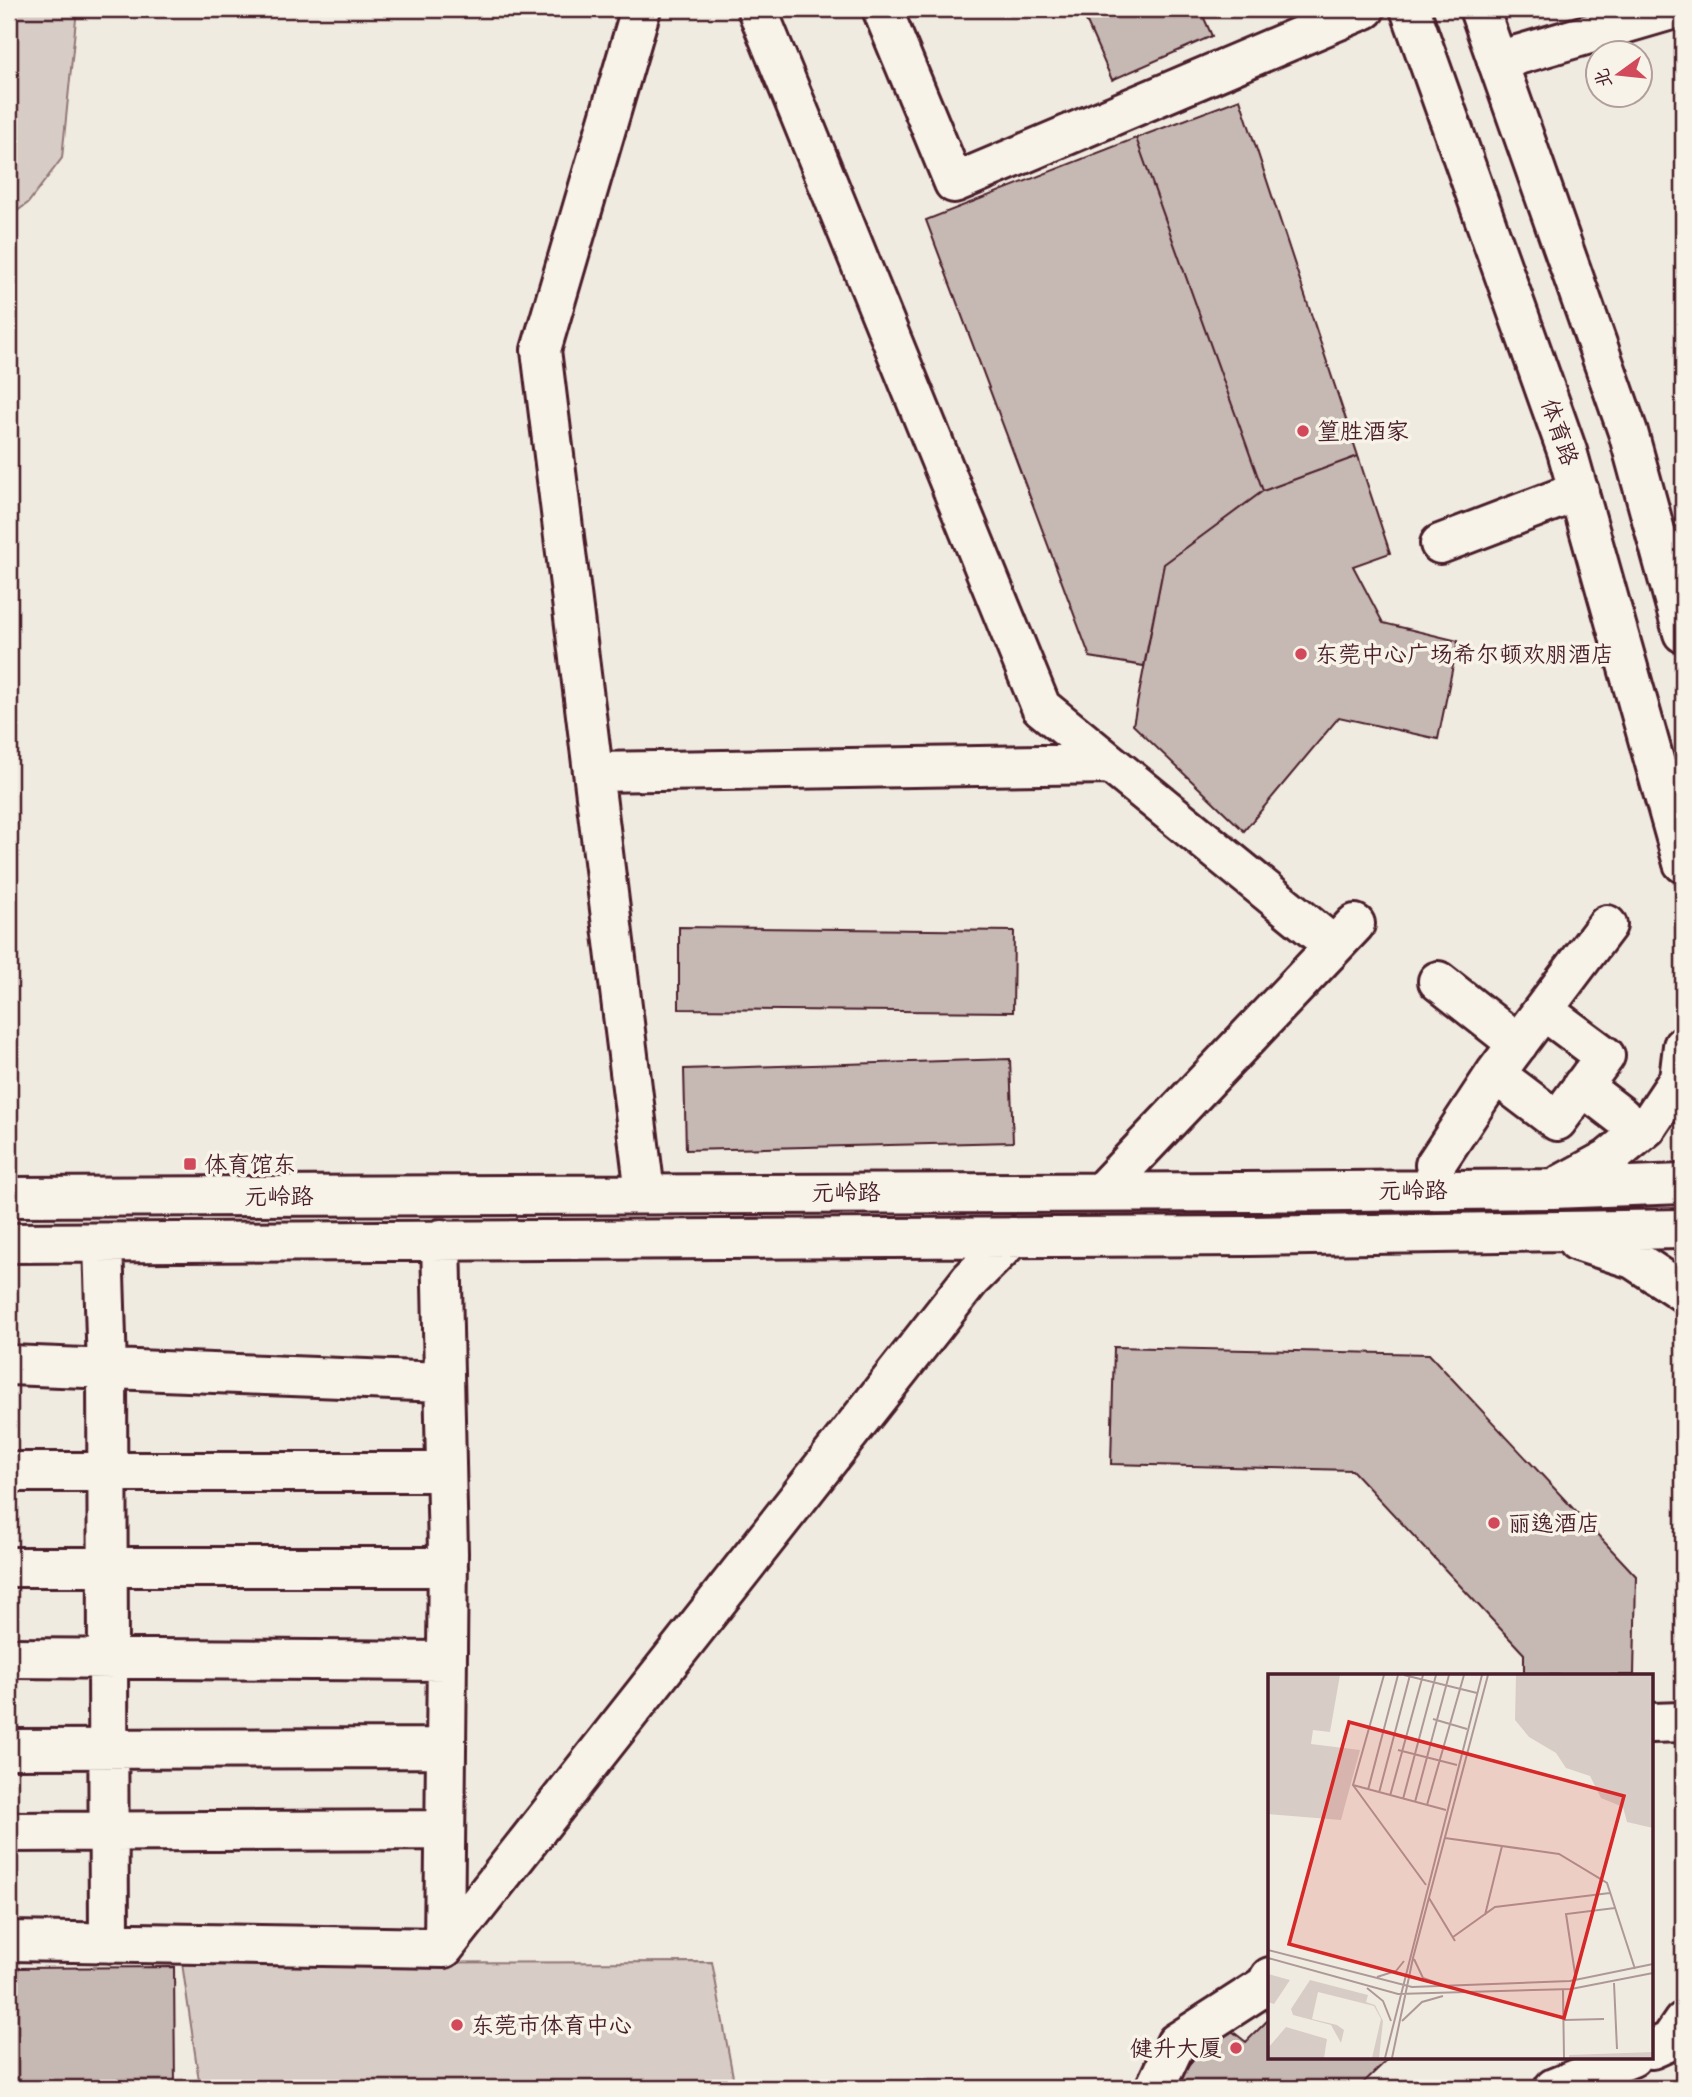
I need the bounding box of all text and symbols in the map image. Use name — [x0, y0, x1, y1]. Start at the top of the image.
north arrow — [1584, 38, 1654, 108]
text: 北 — [1589, 66, 1617, 90]
street label: 体育路 — [1536, 395, 1584, 469]
place label: 篁胜酒家 — [1317, 417, 1409, 445]
marker: 篁胜酒家 — [1295, 423, 1311, 439]
place label: 东莞中心广场希尔顿欢朋酒店 — [1315, 640, 1614, 668]
marker: 东莞中心广场希尔顿欢朋酒店 — [1293, 646, 1309, 662]
place label: 体育馆东 — [204, 1150, 296, 1178]
marker: 体育馆东 — [182, 1156, 198, 1172]
street label: 元岭路 — [1379, 1176, 1448, 1204]
street label: 元岭路 — [812, 1178, 881, 1206]
street label: 元岭路 — [245, 1182, 314, 1210]
place label: 丽逸酒店 — [1508, 1509, 1600, 1537]
marker: 丽逸酒店 — [1486, 1515, 1502, 1531]
inset map — [1268, 1674, 1654, 2058]
place label: 东莞市体育中心 — [471, 2011, 632, 2039]
marker: 东莞市体育中心 — [449, 2017, 465, 2033]
place label: 健升大厦 — [1130, 2034, 1222, 2062]
marker: 健升大厦 — [1228, 2040, 1244, 2056]

